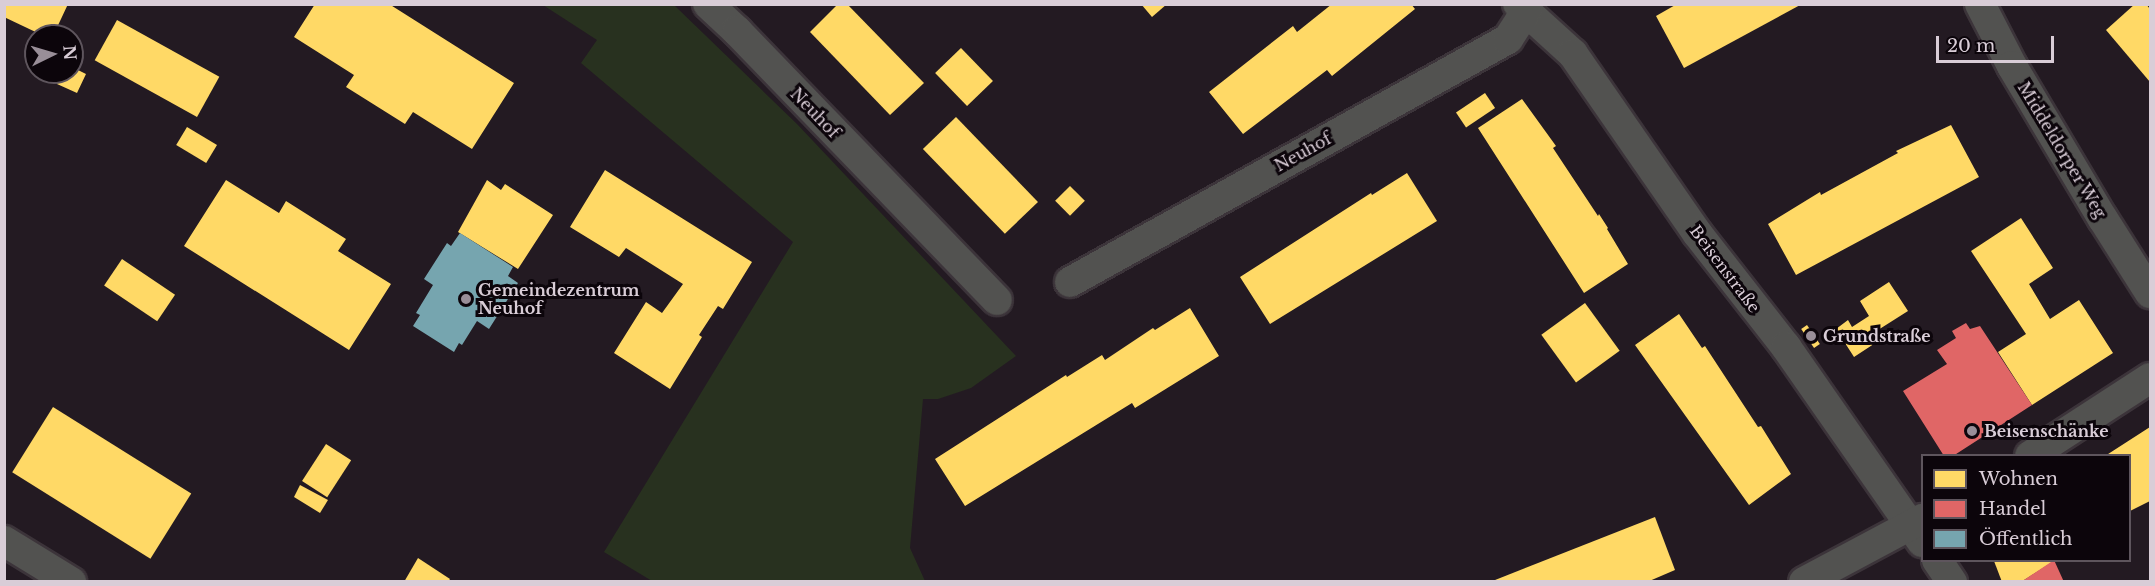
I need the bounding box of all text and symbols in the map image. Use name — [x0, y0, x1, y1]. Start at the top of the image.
north arrow — [24, 24, 84, 84]
scale bar — [1939, 24, 2058, 62]
text: 20 m — [1947, 35, 1995, 57]
text: N — [59, 44, 81, 61]
street label: Middeldorper Weg — [2014, 78, 2110, 222]
street label: Neuhof — [787, 84, 843, 142]
street label: Neuhof — [1271, 129, 1335, 175]
street label: Beisenstraße — [1686, 222, 1764, 316]
place label: Gemeindezentrum Neuhof — [478, 280, 640, 318]
marker: Gemeindezentrum Neuhof — [459, 292, 473, 306]
place label: Grundstraße — [1823, 326, 1931, 346]
marker: Grundstraße — [1804, 329, 1818, 343]
place label: Beisenschänke — [1984, 421, 2109, 441]
marker: Beisenschänke — [1965, 424, 1979, 438]
legend — [1921, 454, 2131, 562]
text: Wohnen — [1979, 468, 2058, 490]
text: Handel — [1979, 498, 2046, 520]
text: Öffentlich — [1979, 528, 2073, 550]

